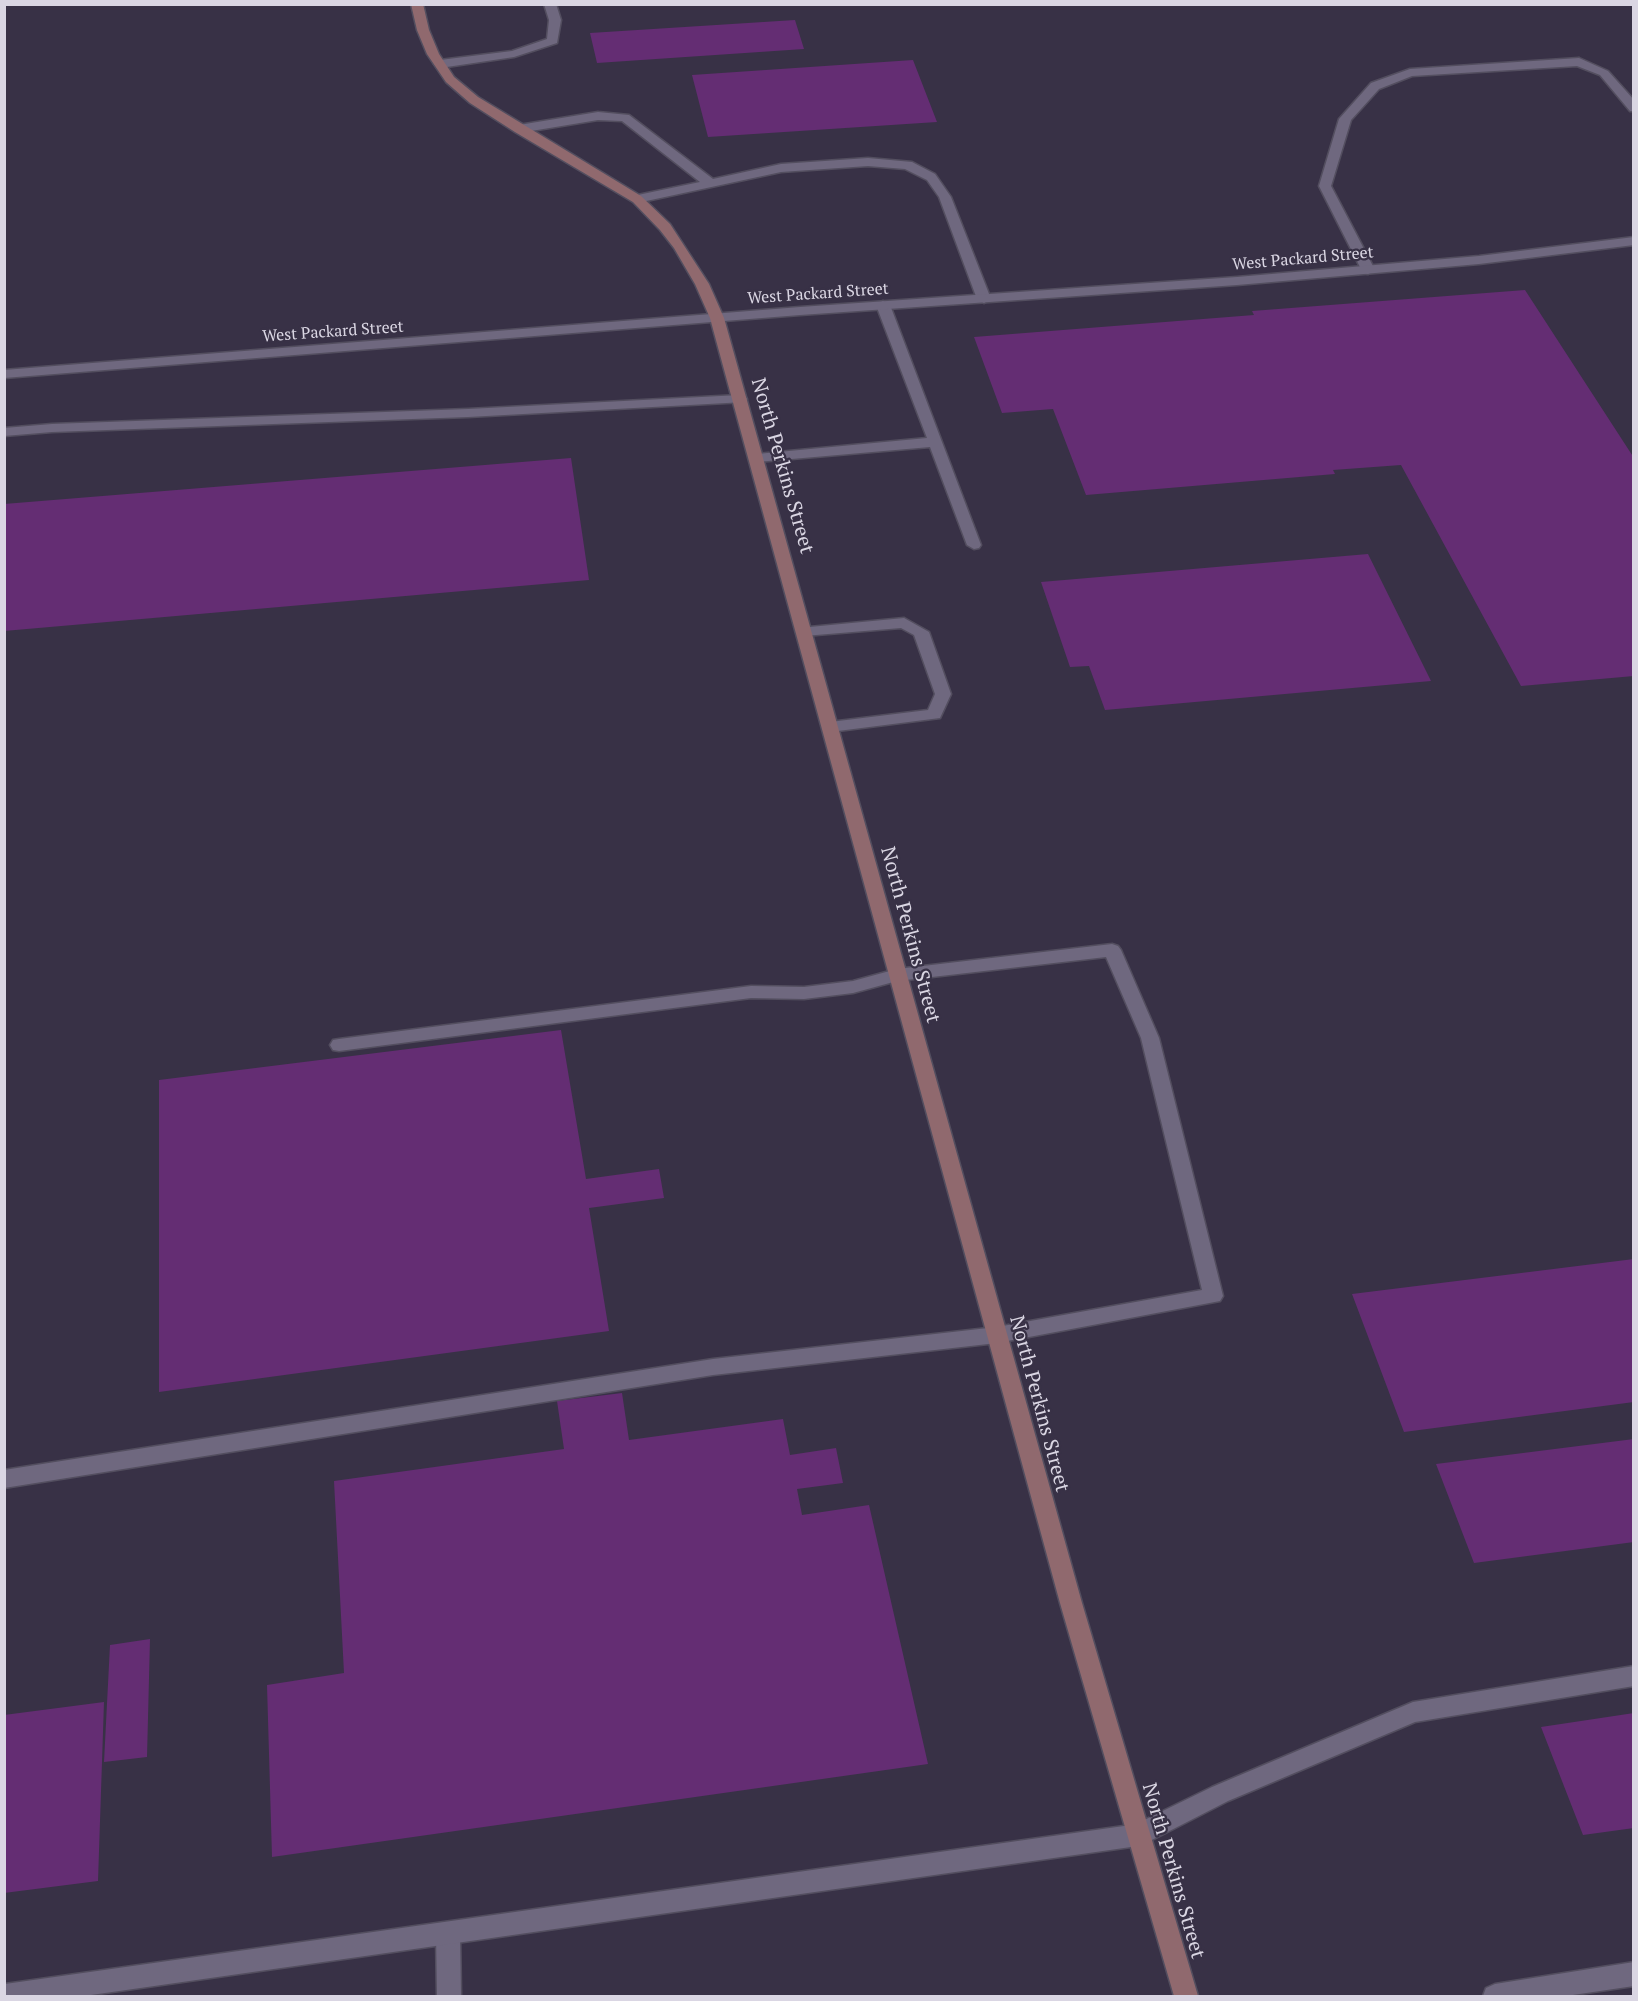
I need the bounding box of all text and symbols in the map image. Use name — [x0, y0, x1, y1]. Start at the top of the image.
street label: West Packard Street — [1232, 243, 1374, 275]
street label: West Packard Street — [747, 279, 889, 309]
street label: West Packard Street — [262, 317, 404, 347]
street label: North Perkins Street — [745, 375, 819, 557]
street label: North Perkins Street — [875, 844, 945, 1026]
street label: North Perkins Street — [1004, 1313, 1074, 1495]
street label: North Perkins Street — [1136, 1780, 1210, 1962]

